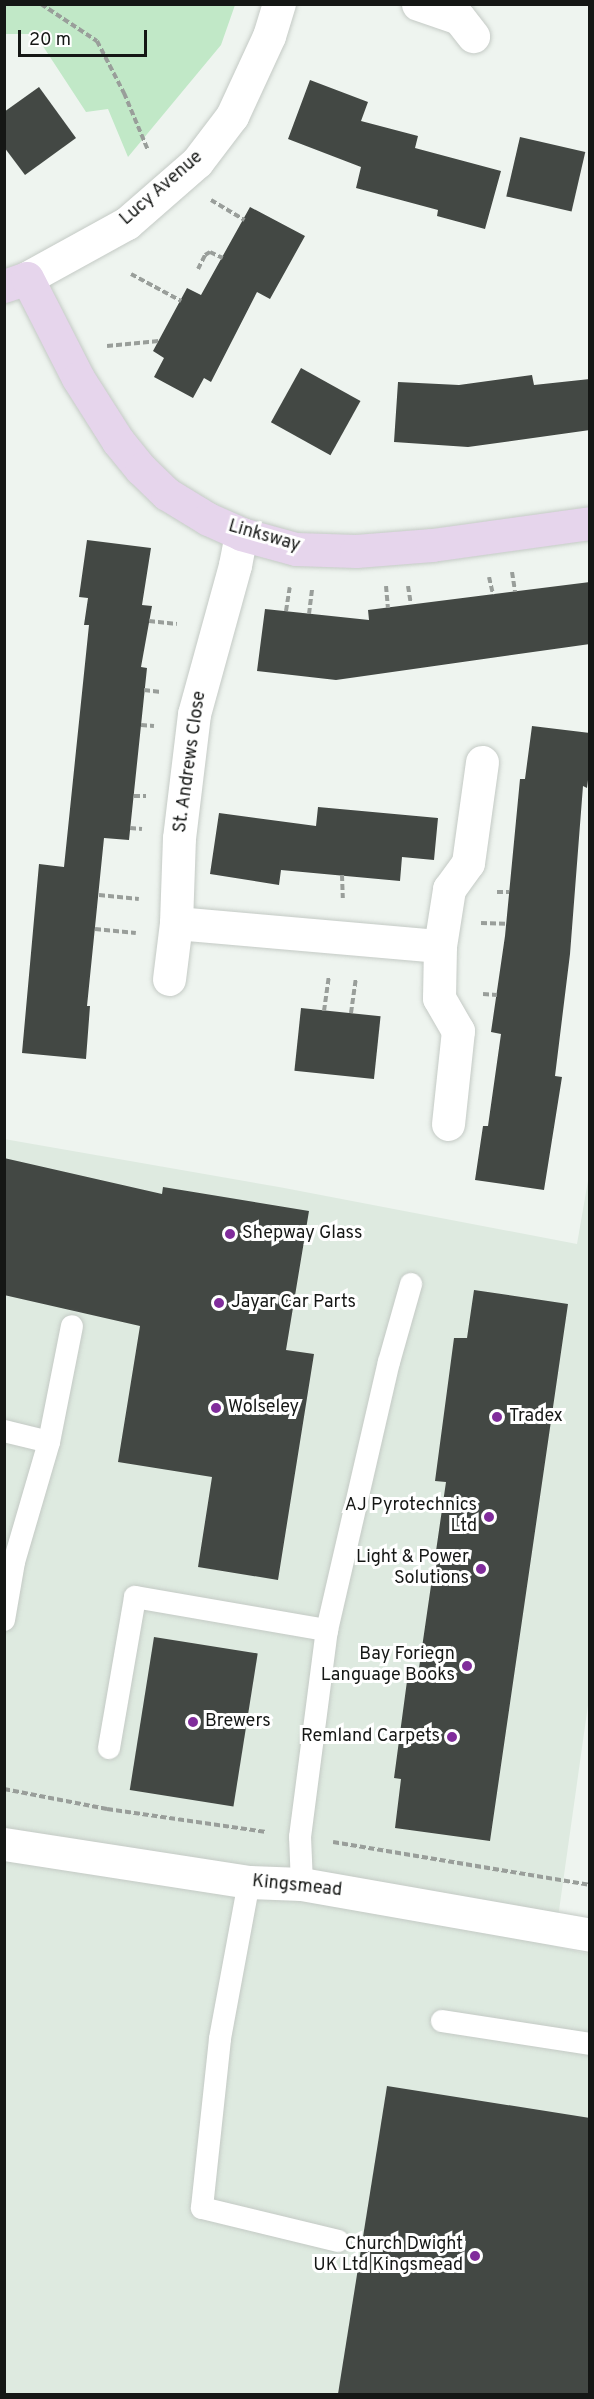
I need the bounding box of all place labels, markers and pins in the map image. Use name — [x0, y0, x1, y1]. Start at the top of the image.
place label: Shepway Glass — [242, 1223, 362, 1245]
marker: Shepway Glass — [223, 1227, 237, 1241]
place label: Jayar Car Parts — [231, 1292, 356, 1314]
marker: Jayar Car Parts — [212, 1296, 226, 1310]
place label: Wolseley — [228, 1397, 299, 1419]
marker: Wolseley — [209, 1401, 223, 1415]
place label: Tradex — [509, 1406, 563, 1428]
marker: Tradex — [490, 1410, 504, 1424]
place label: AJ Pyrotechnics Ltd — [345, 1496, 477, 1538]
marker: AJ Pyrotechnics Ltd — [482, 1510, 496, 1524]
place label: Light & Power Solutions — [356, 1548, 469, 1590]
marker: Light & Power Solutions — [474, 1562, 488, 1576]
place label: Bay Foriegn Language Books — [321, 1645, 455, 1688]
marker: Bay Foriegn Language Books — [460, 1659, 474, 1673]
place label: Brewers — [205, 1711, 271, 1733]
marker: Brewers — [186, 1715, 200, 1729]
place label: Remland Carpets — [301, 1726, 440, 1748]
marker: Remland Carpets — [445, 1730, 459, 1744]
place label: Church Dwight UK Ltd Kingsmead — [313, 2235, 463, 2278]
marker: Church Dwight UK Ltd Kingsmead — [468, 2249, 482, 2263]

